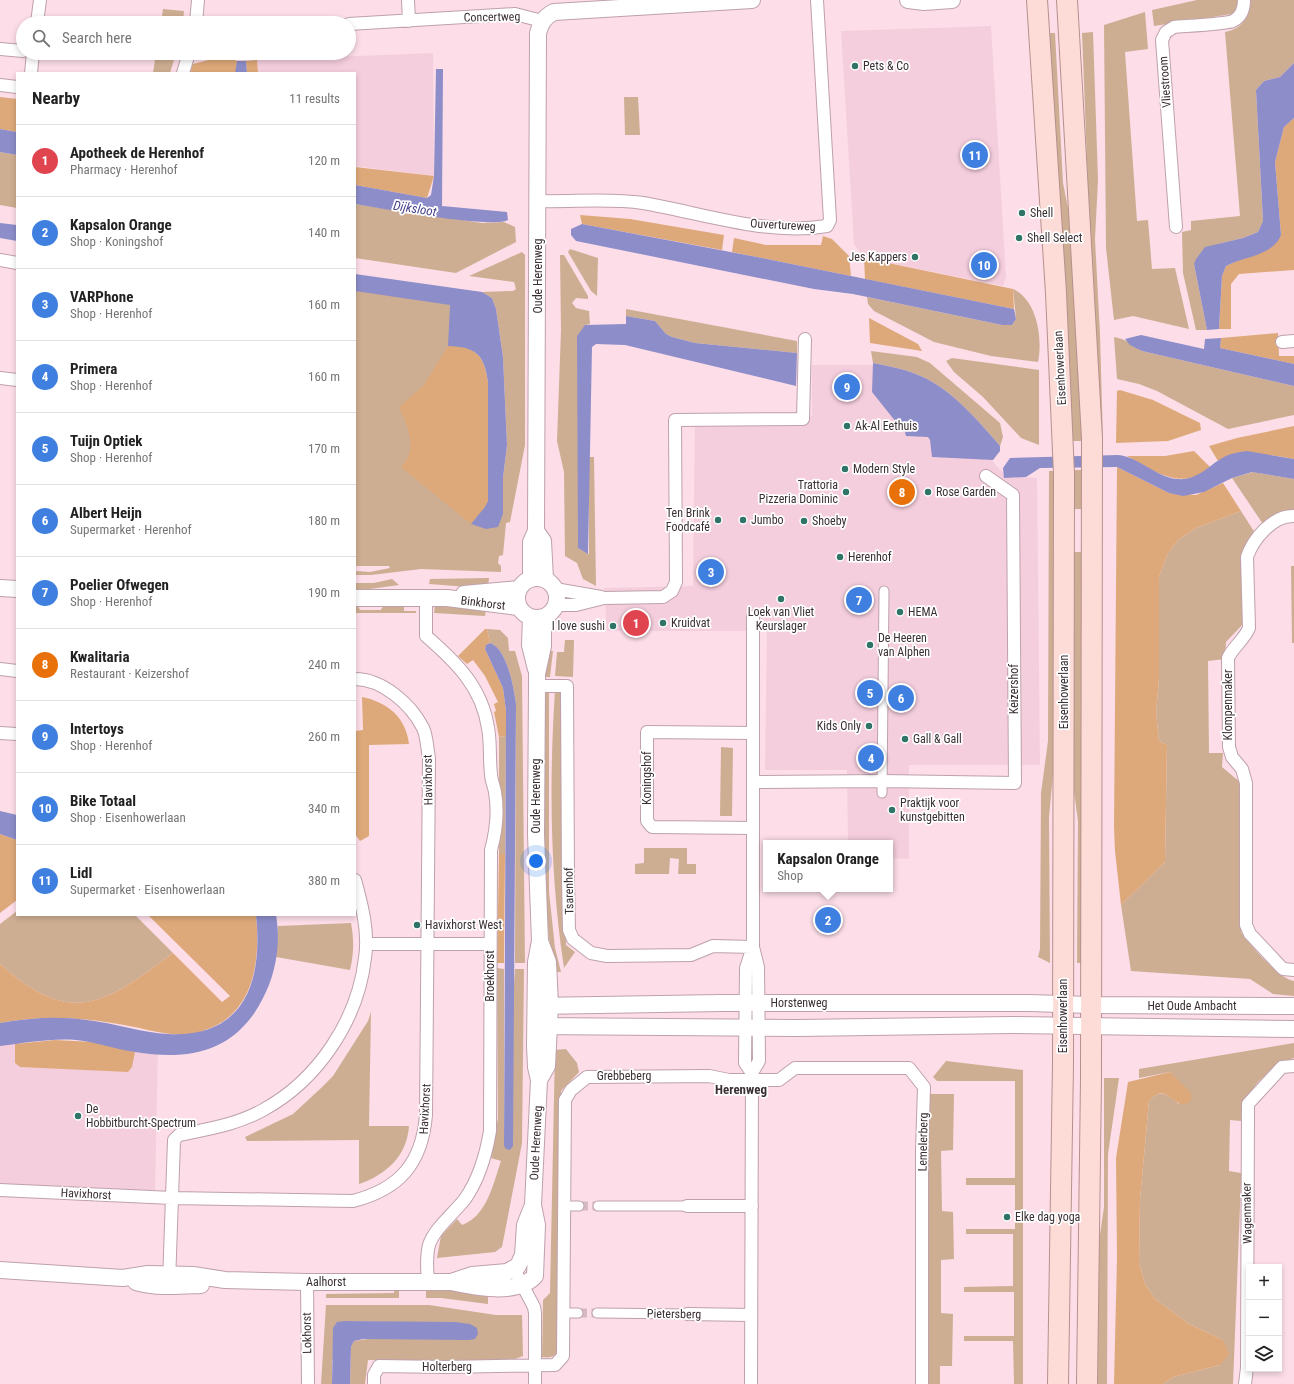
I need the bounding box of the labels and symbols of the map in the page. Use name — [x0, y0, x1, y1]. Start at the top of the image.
street label: Concertweg — [464, 10, 521, 24]
street label: Vliestroom — [1156, 56, 1174, 108]
place label: Pets & Co — [863, 59, 909, 73]
marker: Pets & Co — [850, 61, 860, 71]
pin: 11 — [962, 140, 988, 170]
water label: Dijksloot — [392, 198, 438, 219]
place label: Shell — [1030, 206, 1053, 220]
marker: Shell — [1017, 208, 1027, 218]
street label: Ouvertureweg — [750, 216, 816, 234]
place label: Shell Select — [1027, 231, 1083, 245]
marker: Shell Select — [1014, 233, 1024, 243]
street label: Oude Herenweg — [531, 239, 545, 313]
place label: Jes Kappers — [848, 250, 907, 264]
pin: 10 — [971, 250, 997, 280]
marker: Jes Kappers — [910, 252, 920, 262]
street label: Eisenhowerlaan — [1051, 330, 1069, 406]
pin: 9 — [834, 372, 860, 402]
place label: Ak-Al Eethuis — [855, 419, 918, 433]
marker: Ak-Al Eethuis — [842, 421, 852, 431]
place label: Modern Style — [853, 462, 915, 476]
marker: Modern Style — [840, 464, 850, 474]
pin: 8 — [889, 477, 915, 507]
place label: Trattoria Pizzeria Dominic — [759, 478, 838, 506]
place label: Rose Garden — [936, 485, 996, 499]
marker: Trattoria Pizzeria Dominic — [841, 487, 851, 497]
marker: Rose Garden — [923, 487, 933, 497]
place label: Ten Brink Foodcafé — [666, 506, 711, 534]
place label: Jumbo — [751, 513, 784, 527]
place label: Shoeby — [812, 514, 847, 528]
marker: Ten Brink Foodcafé — [713, 515, 723, 525]
marker: Jumbo — [738, 515, 748, 525]
marker: Shoeby — [799, 516, 809, 526]
place label: Herenhof — [848, 550, 892, 564]
marker: Herenhof — [835, 552, 845, 562]
pin: 3 — [698, 557, 724, 587]
pin: 7 — [846, 585, 872, 615]
street label: Binkhorst — [460, 593, 507, 613]
marker: Loek van Vliet Keurslager — [776, 594, 786, 604]
place label: Loek van Vliet Keurslager — [748, 605, 815, 633]
place label: HEMA — [908, 605, 938, 619]
marker: HEMA — [895, 607, 905, 617]
pin: 1 — [623, 608, 649, 638]
place label: Kruidvat — [671, 616, 711, 630]
marker: Kruidvat — [658, 618, 668, 628]
place label: I love sushi — [552, 619, 605, 633]
marker: I love sushi — [608, 621, 618, 631]
place label: De Heeren van Alphen — [878, 631, 930, 659]
marker: De Heeren van Alphen — [865, 640, 875, 650]
street label: Eisenhowerlaan — [1057, 655, 1071, 729]
street label: Keizershof — [1007, 664, 1021, 714]
street label: Klompenmaker — [1221, 669, 1235, 741]
pin: 5 — [857, 678, 883, 708]
pin: 6 — [888, 683, 914, 713]
place label: Kids Only — [817, 719, 861, 733]
marker: Kids Only — [864, 721, 874, 731]
place label: Gall & Gall — [913, 732, 962, 746]
marker: Gall & Gall — [900, 734, 910, 744]
pin: 4 — [858, 743, 884, 773]
street label: Koningshof — [640, 751, 654, 805]
street label: Havixhorst — [421, 754, 435, 806]
street label: Oude Herenweg — [529, 759, 543, 833]
place label: Praktijk voor kunstgebitten — [900, 796, 965, 824]
marker: Praktijk voor kunstgebitten — [887, 805, 897, 815]
your location — [526, 851, 546, 871]
street label: Tsarenhof — [562, 867, 576, 915]
pin: 2 — [815, 905, 841, 935]
place label: Havixhorst West — [425, 918, 503, 932]
marker: Havixhorst West — [412, 920, 422, 930]
street label: Broekhorst — [483, 950, 497, 1002]
street label: Eisenhowerlaan — [1056, 979, 1070, 1053]
street label: Horstenweg — [771, 996, 828, 1010]
street label: Het Oude Ambacht — [1147, 999, 1237, 1013]
street label: Grebbeberg — [597, 1069, 651, 1083]
district label: Herenweg — [715, 1082, 767, 1097]
street label: Havixhorst — [417, 1083, 433, 1135]
place label: De Hobbitburcht-Spectrum — [86, 1102, 196, 1130]
street label: Oude Herenweg — [527, 1105, 545, 1181]
marker: De Hobbitburcht-Spectrum — [73, 1111, 83, 1121]
street label: Lemelerberg — [915, 1112, 931, 1172]
street label: Wagenmaker — [1239, 1182, 1255, 1244]
street label: Havixhorst — [60, 1186, 112, 1202]
place label: Elke dag yoga — [1015, 1210, 1081, 1224]
marker: Elke dag yoga — [1002, 1212, 1012, 1222]
street label: Aalhorst — [306, 1275, 346, 1289]
street label: Pietersberg — [647, 1307, 701, 1321]
street label: Lokhorst — [300, 1312, 314, 1354]
street label: Holterberg — [422, 1360, 472, 1374]

